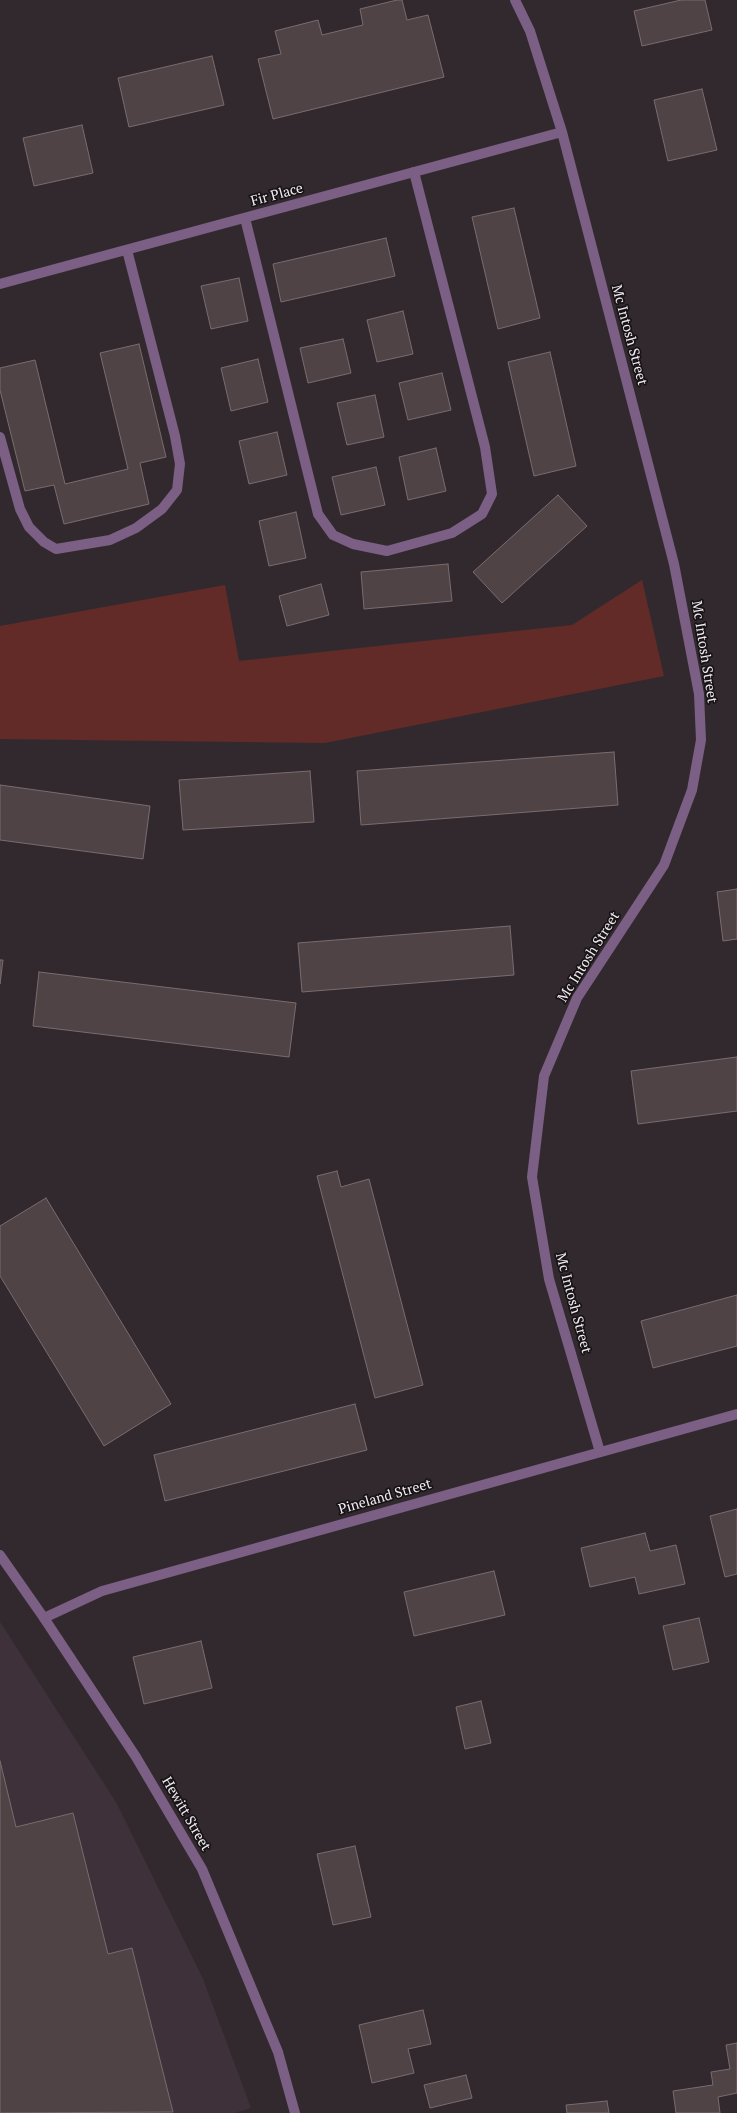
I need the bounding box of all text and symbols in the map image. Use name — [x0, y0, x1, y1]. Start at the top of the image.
street label: Fir Place — [249, 180, 305, 210]
street label: Mc Intosh Street — [608, 283, 650, 387]
street label: Mc Intosh Street — [688, 600, 720, 704]
street label: Mc Intosh Street — [555, 909, 623, 1005]
street label: Mc Intosh Street — [552, 1251, 594, 1355]
street label: Pineland Street — [337, 1476, 433, 1518]
street label: Hewitt Street — [158, 1774, 214, 1854]

